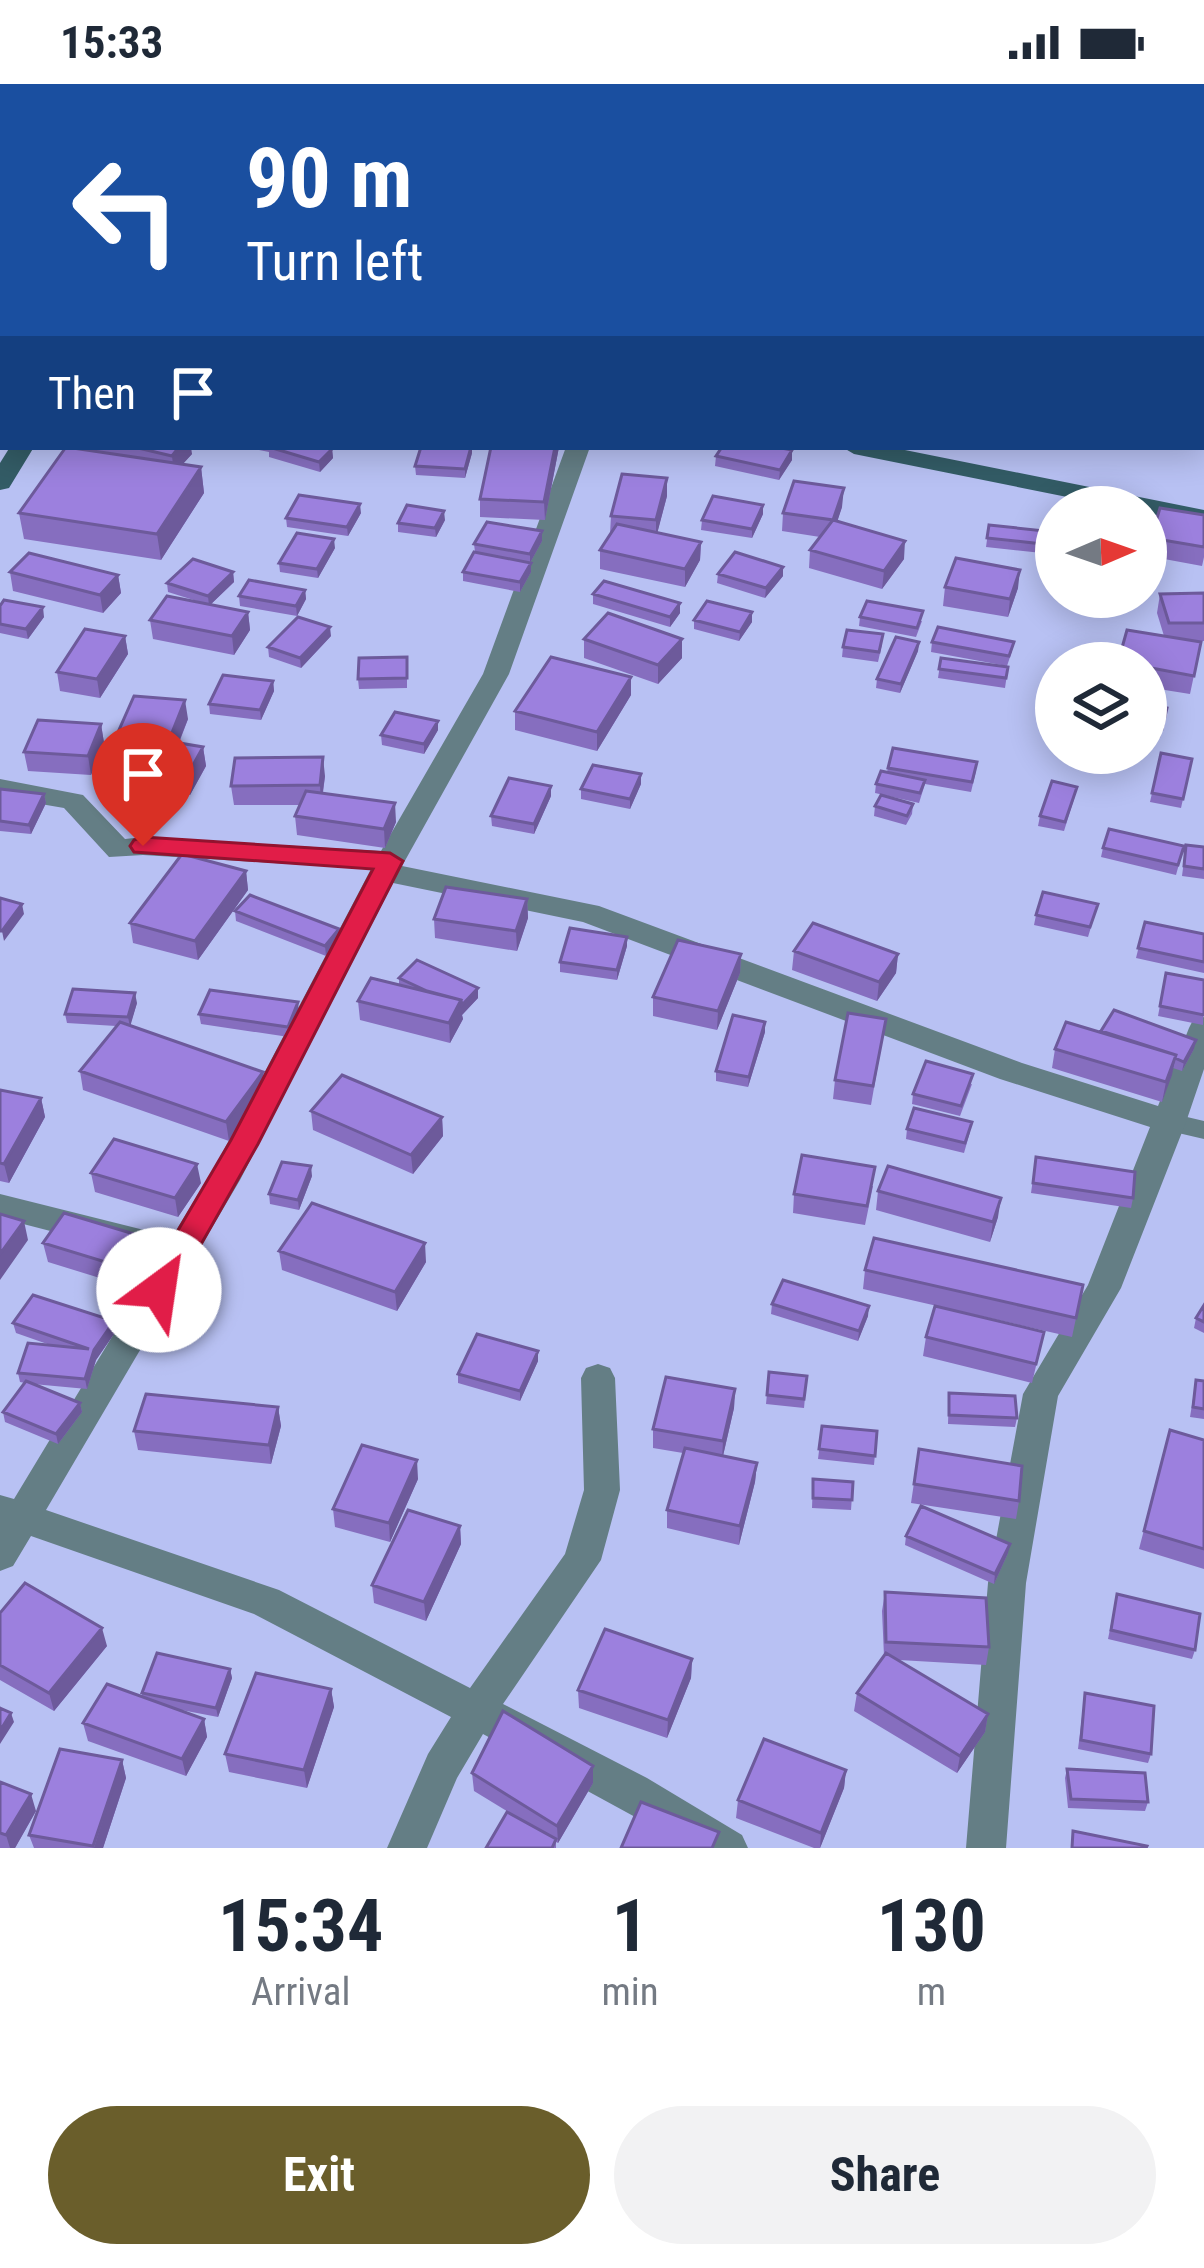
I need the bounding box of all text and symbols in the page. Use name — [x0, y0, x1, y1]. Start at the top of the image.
text: 15:33 — [60, 16, 163, 69]
text: 90 m — [246, 129, 413, 228]
icon: left — [48, 132, 204, 288]
text: Turn left — [246, 230, 423, 293]
icon: arrive — [160, 360, 226, 426]
text: Then — [48, 367, 136, 420]
north arrow — [1035, 486, 1167, 618]
map controls — [1035, 486, 1167, 774]
button: layers — [1035, 642, 1167, 774]
pin — [92, 723, 194, 846]
icon: arrive — [110, 741, 176, 807]
position arrow — [96, 1227, 222, 1353]
text: 15:34 — [218, 1884, 383, 1969]
text: 1 — [612, 1884, 648, 1969]
text: 130 — [877, 1884, 986, 1969]
text: Arrival — [251, 1969, 350, 2015]
text: min — [601, 1969, 659, 2015]
text: m — [917, 1969, 946, 2015]
button: Exit — [48, 2106, 590, 2244]
button: Share — [614, 2106, 1156, 2244]

